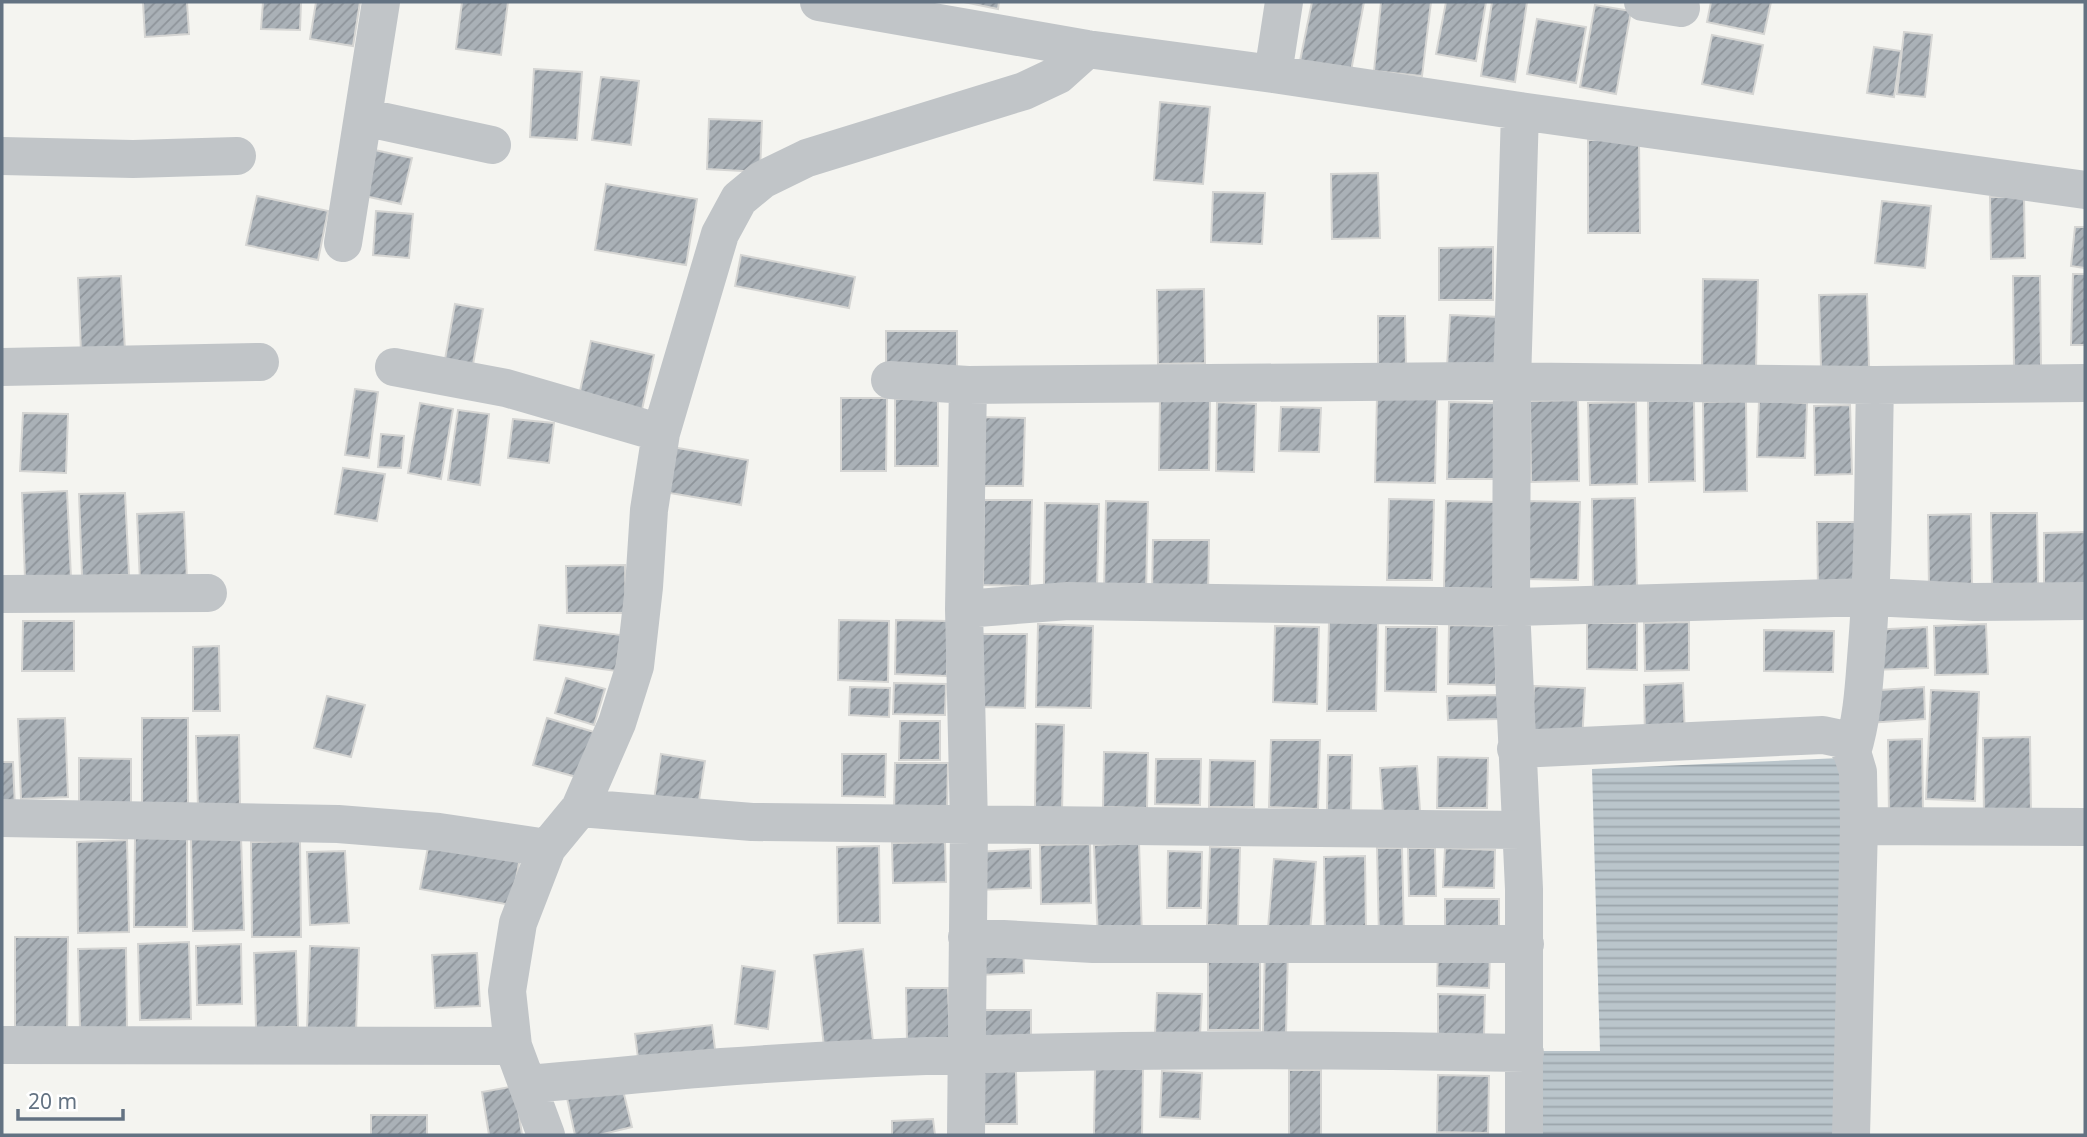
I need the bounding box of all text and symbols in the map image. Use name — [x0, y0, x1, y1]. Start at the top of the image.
scale bar — [18, 1078, 122, 1122]
text: 20 m — [28, 1087, 77, 1115]

